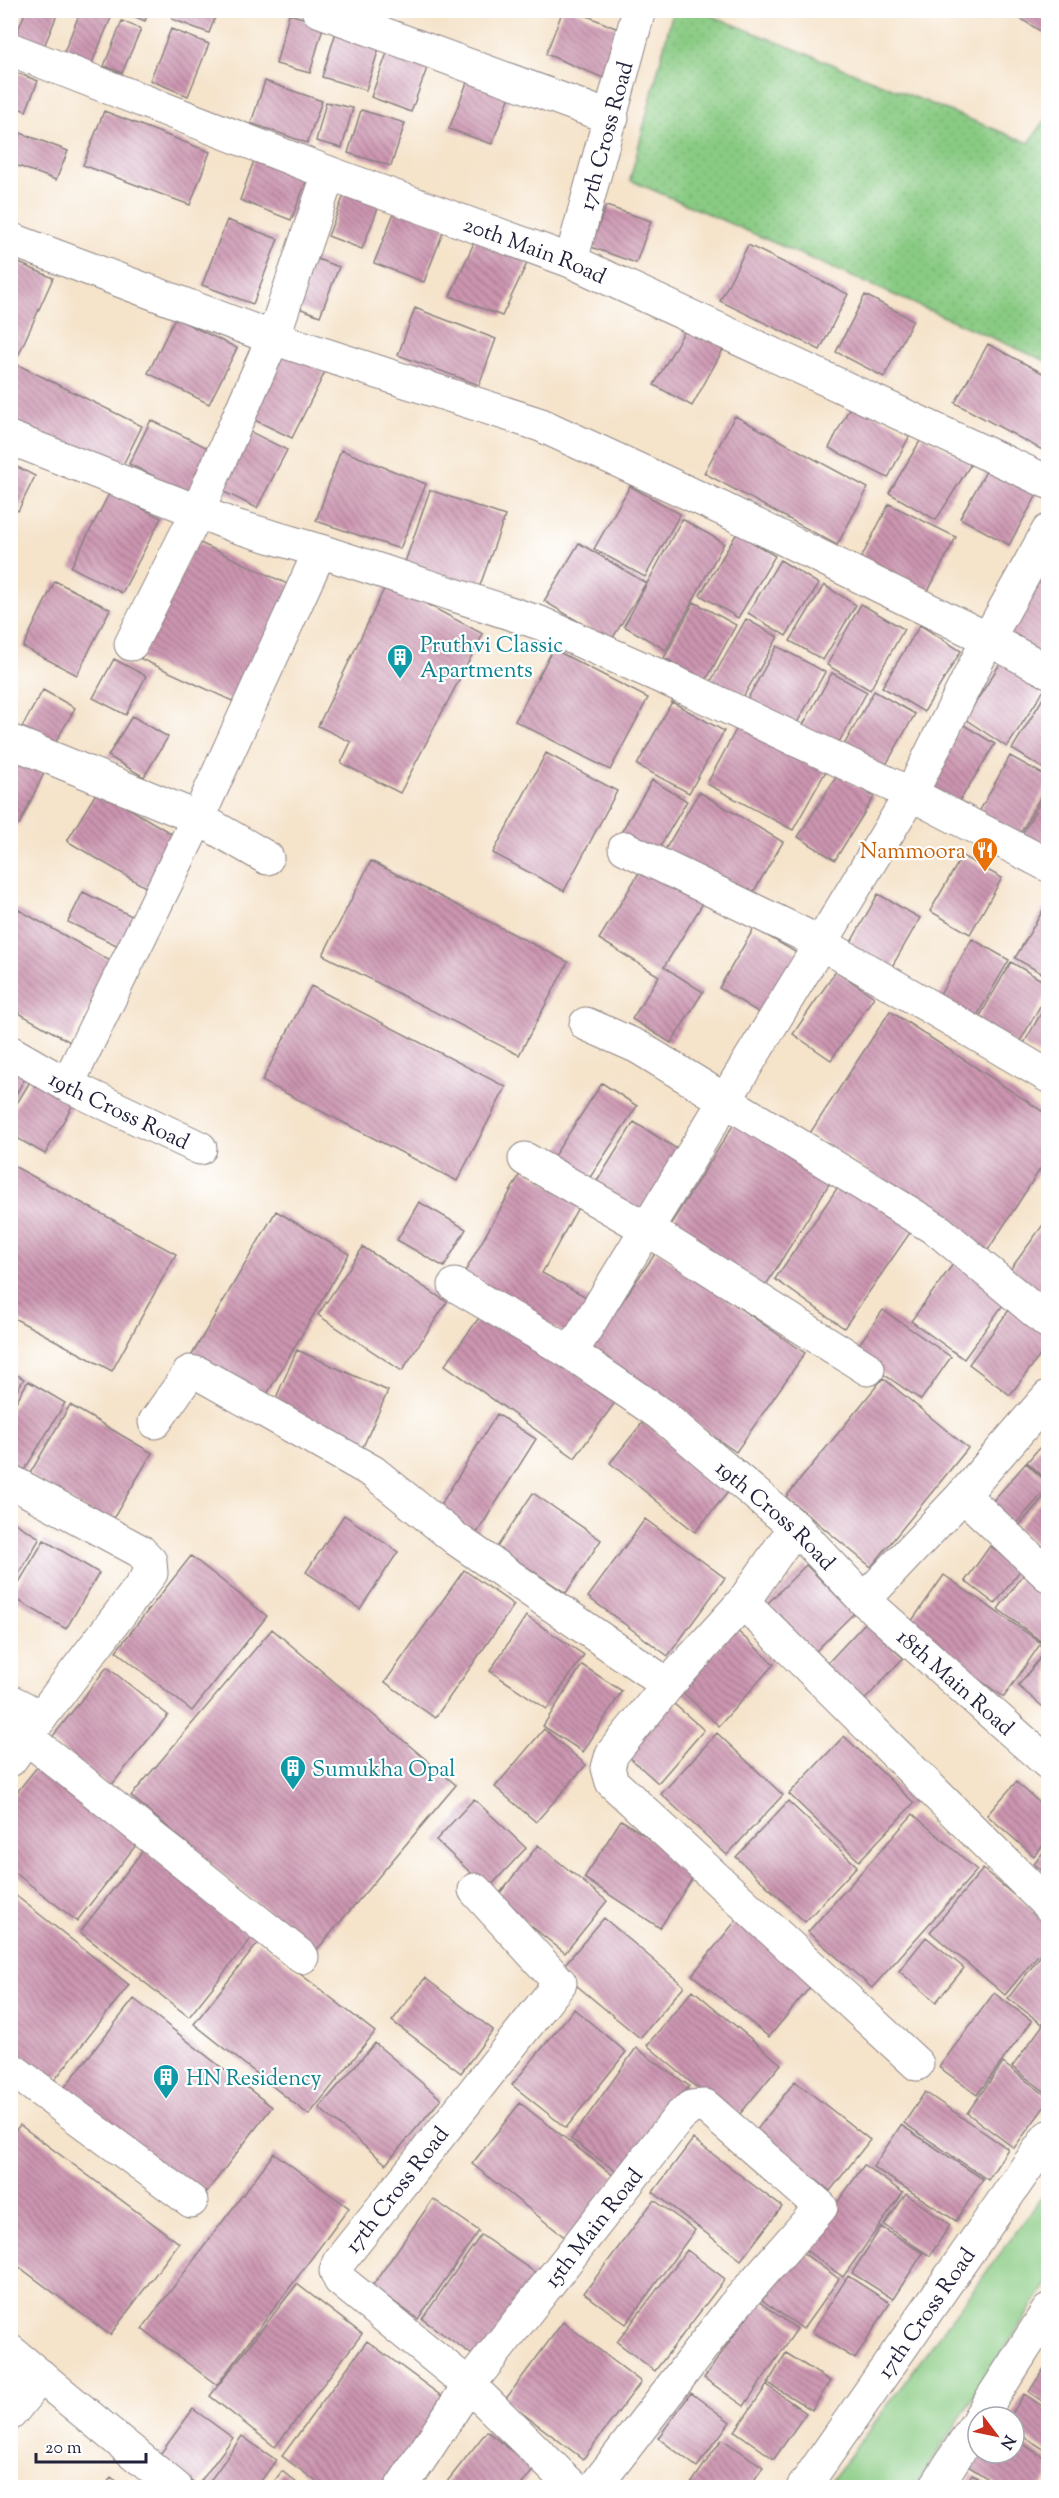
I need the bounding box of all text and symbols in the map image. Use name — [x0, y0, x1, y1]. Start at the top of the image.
street label: 17th Cross Road — [572, 58, 643, 214]
street label: 20th Main Road — [458, 210, 611, 294]
place label: Pruthvi Classic Apartments — [420, 631, 563, 688]
building icon: Pruthvi Classic Apartments — [385, 642, 415, 680]
restaurant icon: Nammoora — [970, 835, 1000, 873]
place label: Nammoora — [860, 837, 966, 869]
street label: 19th Cross Road — [42, 1065, 194, 1160]
street label: 19th Cross Road — [707, 1454, 841, 1579]
street label: 18th Main Road — [888, 1623, 1020, 1745]
building icon: Sumukha Opal — [278, 1753, 308, 1791]
place label: Sumukha Opal — [312, 1755, 455, 1787]
building icon: HN Residency — [151, 2062, 181, 2100]
place label: HN Residency — [186, 2064, 321, 2096]
street label: 17th Cross Road — [339, 2121, 458, 2261]
street label: 15th Main Road — [538, 2162, 652, 2296]
street label: 17th Cross Road — [871, 2242, 985, 2386]
north arrow — [966, 2405, 1026, 2465]
scale bar — [36, 2426, 146, 2464]
text: N — [993, 2430, 1020, 2453]
text: 20 m — [45, 2436, 82, 2462]

